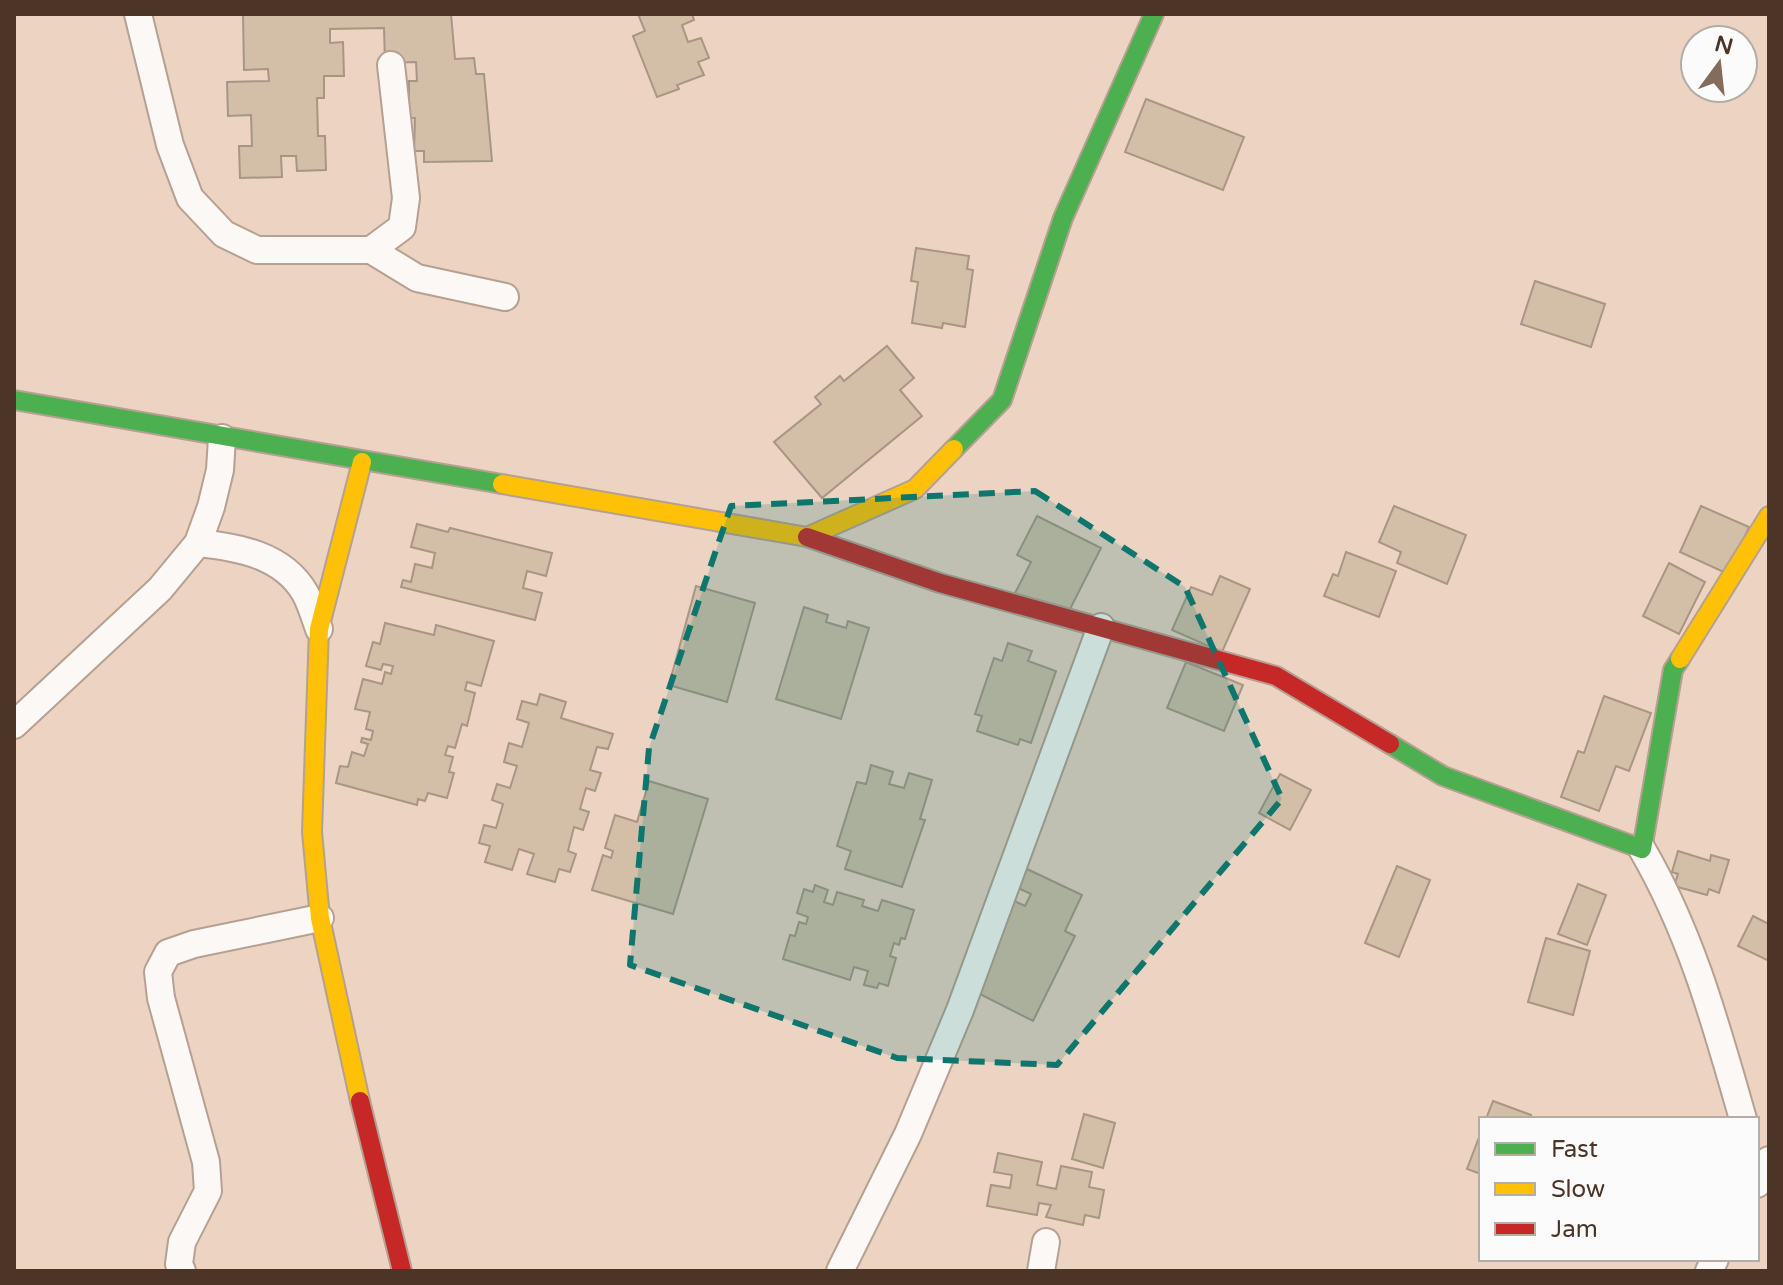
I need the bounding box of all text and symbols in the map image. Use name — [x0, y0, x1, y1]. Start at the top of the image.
north arrow — [1679, 24, 1759, 104]
text: N — [1712, 31, 1736, 60]
legend — [1479, 1117, 1759, 1261]
text: Fast — [1551, 1135, 1598, 1164]
text: Slow — [1551, 1175, 1605, 1204]
text: Jam — [1551, 1215, 1598, 1244]

